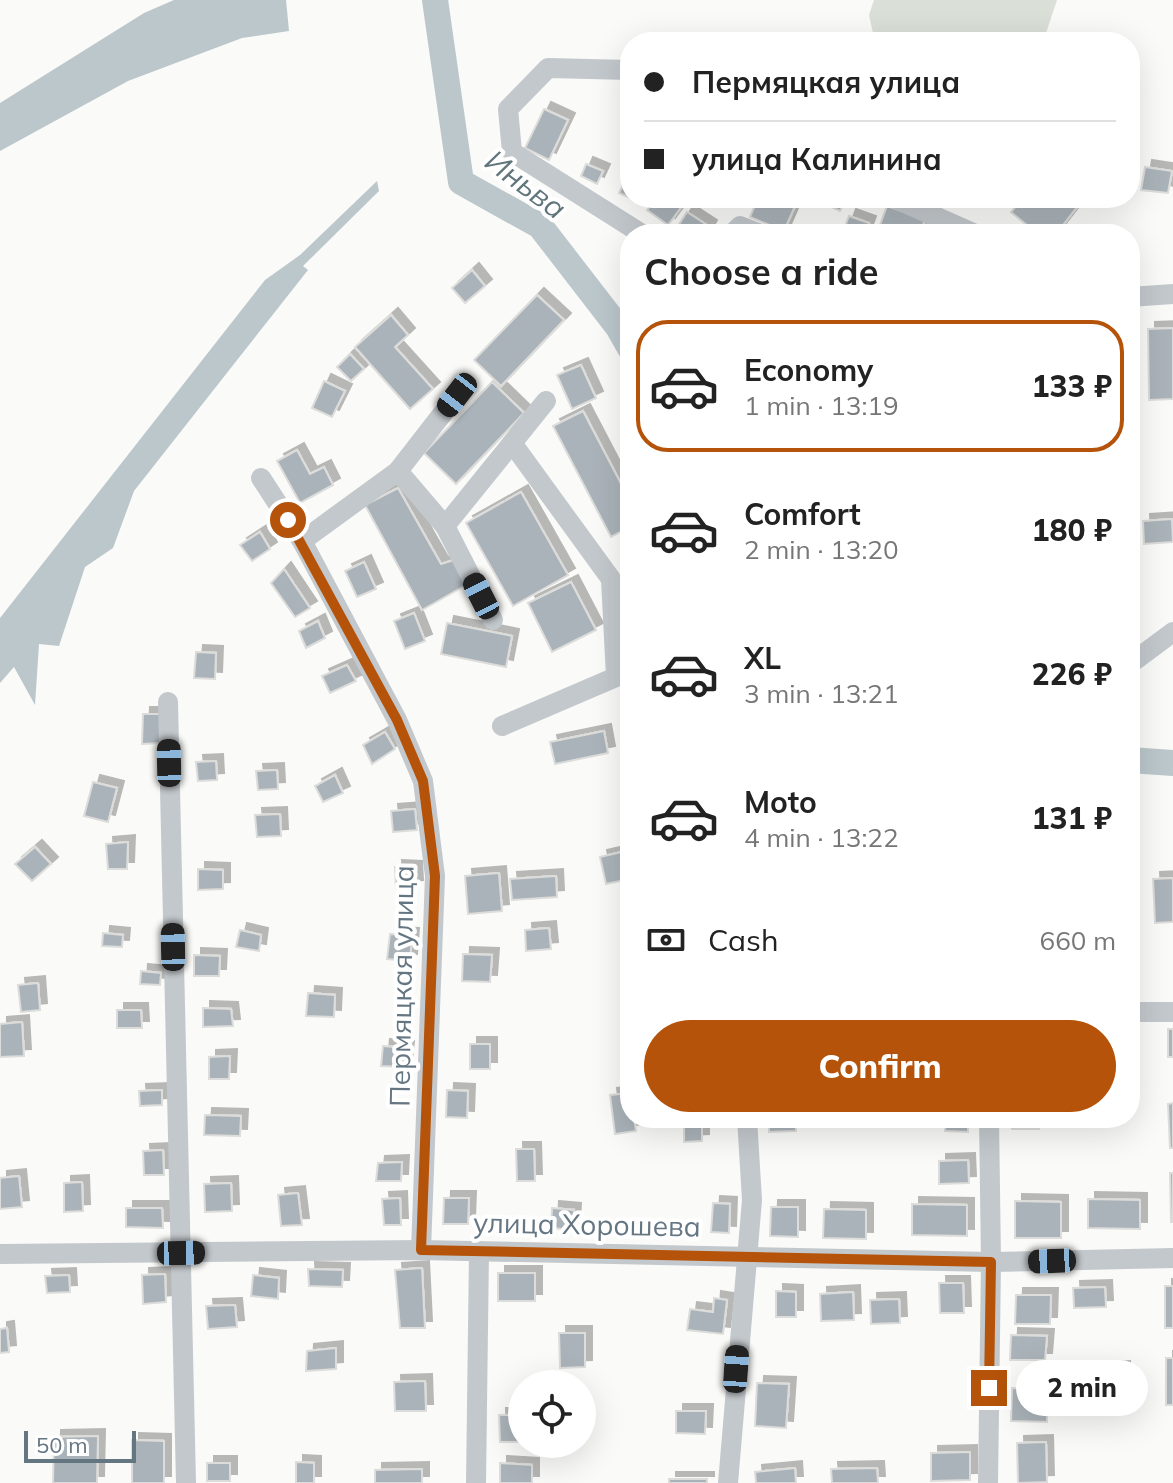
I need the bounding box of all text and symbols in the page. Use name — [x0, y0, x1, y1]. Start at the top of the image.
text: Пермяцкая улица — [692, 63, 960, 101]
text: улица Калинина — [692, 140, 942, 178]
water label: Иньва — [478, 141, 574, 227]
text: Choose a ride — [644, 249, 878, 294]
icon: car — [648, 350, 720, 422]
text: Economy — [744, 351, 873, 389]
text: 133 ₽ — [1032, 367, 1112, 405]
car — [433, 369, 481, 421]
text: 1 min · 13:19 — [744, 389, 899, 422]
icon: car — [648, 494, 720, 566]
text: Comfort — [744, 495, 861, 533]
route start — [270, 502, 306, 538]
text: 180 ₽ — [1032, 511, 1112, 549]
text: 2 min · 13:20 — [744, 533, 899, 566]
car — [459, 569, 503, 623]
icon: car — [648, 638, 720, 710]
text: XL — [744, 639, 781, 677]
text: 226 ₽ — [1032, 655, 1112, 693]
text: 3 min · 13:21 — [744, 677, 899, 710]
car — [157, 739, 181, 787]
icon: car — [648, 782, 720, 854]
text: Moto — [744, 783, 817, 821]
text: 131 ₽ — [1032, 799, 1112, 837]
text: 4 min · 13:22 — [744, 821, 899, 854]
street label: Пермяцкая улица — [381, 865, 421, 1107]
icon: cash — [644, 918, 688, 962]
text: Cash — [708, 921, 779, 959]
car — [161, 923, 185, 971]
text: 660 m — [1040, 924, 1116, 957]
button: Confirm — [644, 1020, 1116, 1112]
street label: улица Хорошева — [473, 1205, 701, 1243]
car — [157, 1241, 205, 1265]
car — [1028, 1248, 1076, 1274]
car — [722, 1344, 750, 1394]
callout: 2 min — [1017, 1360, 1149, 1416]
map controls — [508, 1370, 596, 1458]
button: locate — [508, 1370, 596, 1458]
route end — [971, 1370, 1007, 1406]
text: 2 min — [1047, 1371, 1117, 1404]
scale bar — [24, 1427, 136, 1463]
text: 50 m — [36, 1431, 87, 1459]

